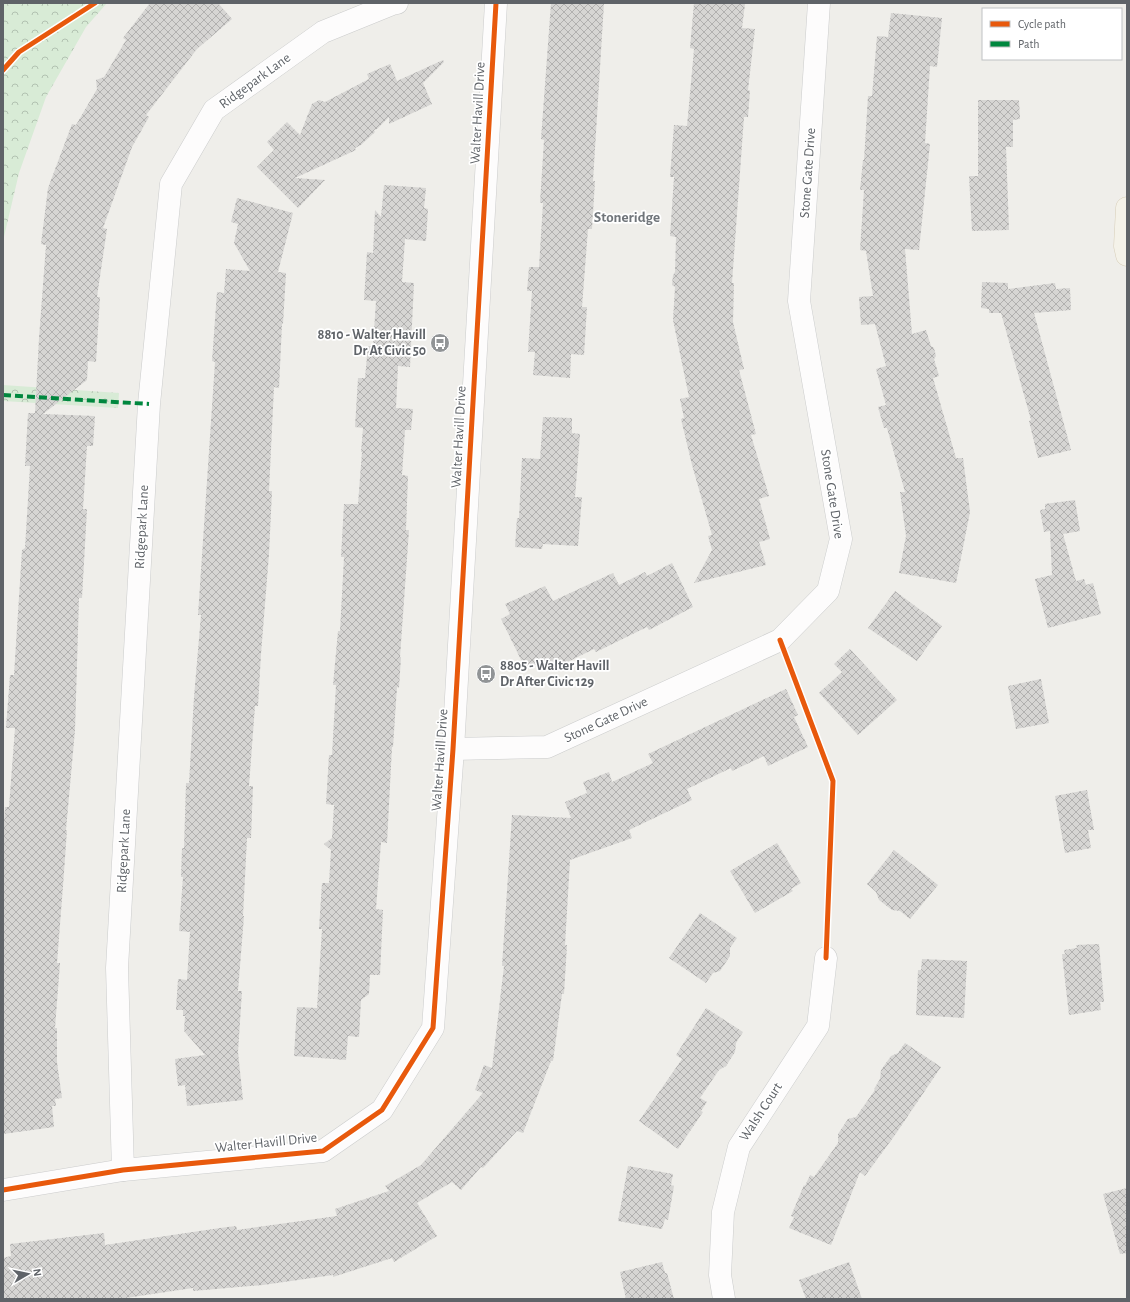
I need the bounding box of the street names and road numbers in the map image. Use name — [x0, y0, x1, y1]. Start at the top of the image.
street label: Ridgepark Lane — [217, 51, 293, 111]
street label: Walter Havill Drive — [468, 61, 488, 165]
street label: Stone Gate Drive — [798, 127, 818, 219]
street label: Walter Havill Drive — [449, 385, 469, 489]
street label: Stone Gate Drive — [818, 448, 846, 540]
street label: Ridgepark Lane — [133, 485, 151, 569]
street label: Stone Gate Drive — [562, 695, 650, 745]
street label: Walter Havill Drive — [429, 708, 451, 812]
street label: Ridgepark Lane — [115, 809, 133, 893]
street label: Walsh Court — [737, 1080, 785, 1144]
street label: Walter Havill Drive — [214, 1131, 318, 1155]

